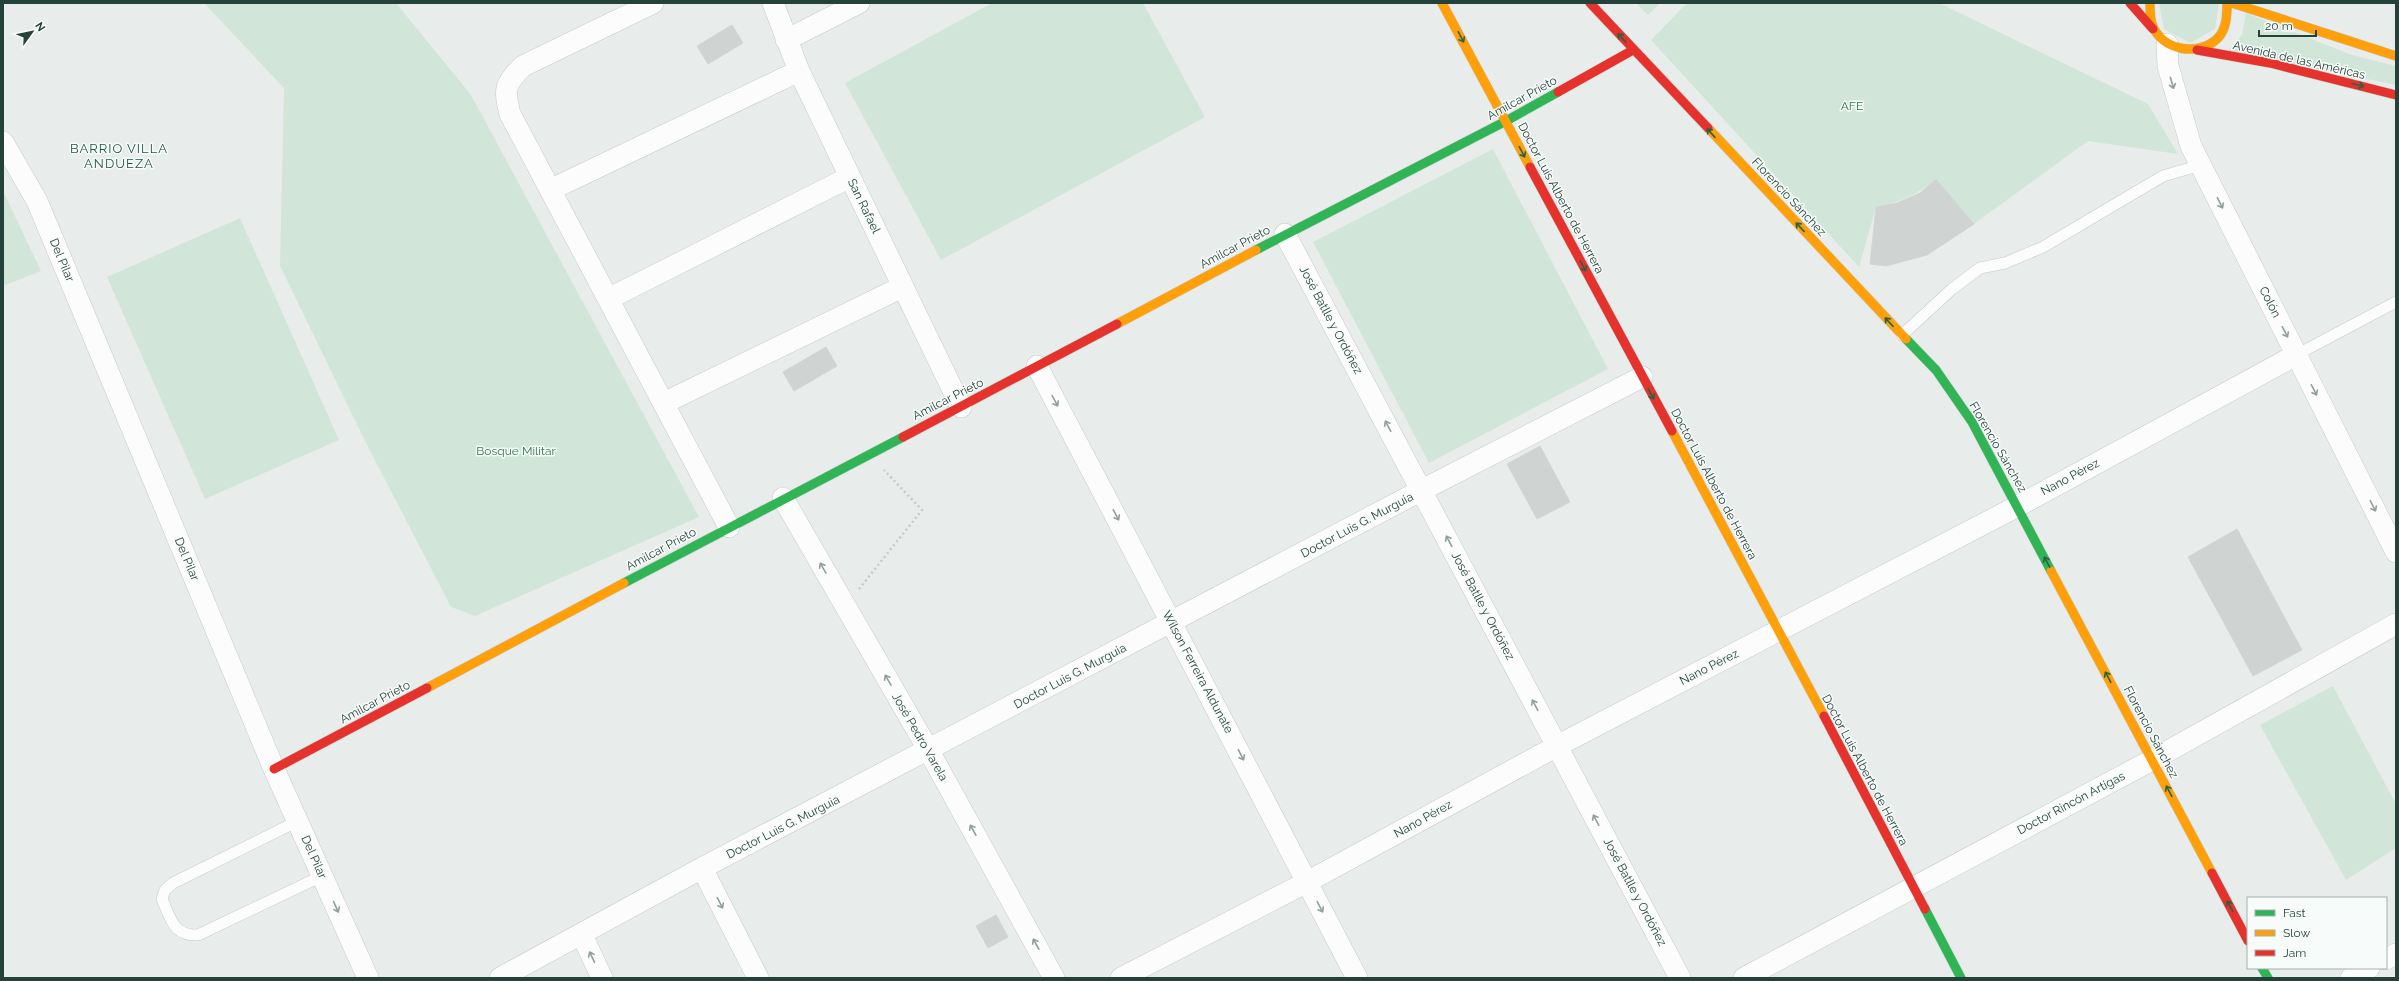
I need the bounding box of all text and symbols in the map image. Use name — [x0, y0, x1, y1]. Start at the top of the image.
north arrow — [12, 12, 52, 52]
scale bar — [2259, 12, 2316, 38]
text: 20 m — [2265, 19, 2293, 33]
text: N — [32, 20, 48, 34]
one-way arrow — [1457, 31, 1465, 43]
one-way arrow — [1617, 33, 1627, 43]
street label: Avenida de las Américas — [2231, 38, 2367, 82]
street label: Amilcar Prieto — [1485, 73, 1559, 123]
one-way arrow — [2169, 76, 2176, 89]
one-way arrow — [2351, 82, 2364, 90]
park label: AFE — [1841, 99, 1863, 113]
street label: Doctor Luis Alberto de Herrera — [1515, 120, 1607, 276]
one-way arrow — [1706, 128, 1716, 138]
district label: BARRIO VILLA ANDUEZA — [70, 141, 168, 171]
one-way arrow — [1519, 146, 1527, 158]
street label: Florencio Sánchez — [1749, 155, 1829, 239]
street label: San Rafael — [845, 176, 884, 236]
one-way arrow — [2217, 197, 2224, 209]
one-way arrow — [1795, 222, 1805, 232]
street label: Amilcar Prieto — [1198, 223, 1272, 271]
street label: Del Pilar — [47, 236, 78, 284]
one-way arrow — [1580, 260, 1588, 272]
street label: José Batlle y Ordóñez — [1297, 264, 1365, 376]
street label: Colón — [2256, 284, 2284, 320]
one-way arrow — [1885, 317, 1894, 327]
one-way arrow — [2281, 325, 2289, 337]
street label: Amilcar Prieto — [910, 375, 986, 423]
one-way arrow — [2311, 383, 2318, 395]
one-way arrow — [1648, 387, 1655, 399]
one-way arrow — [1051, 394, 1059, 406]
street label: Florencio Sánchez — [1966, 399, 2030, 495]
street label: Doctor Luis Alberto de Herrera — [1668, 406, 1760, 562]
one-way arrow — [1383, 420, 1391, 432]
park label: Bosque Militar — [476, 444, 556, 458]
street label: Nano Pérez — [2038, 456, 2102, 498]
street label: Doctor Luis G. Murguia — [1298, 489, 1416, 561]
one-way arrow — [2370, 499, 2377, 511]
one-way arrow — [1112, 509, 1120, 521]
street label: Amilcar Prieto — [624, 525, 698, 573]
street label: Del Pilar — [172, 535, 203, 583]
one-way arrow — [1445, 535, 1452, 547]
street label: José Batlle y Ordóñez — [1449, 550, 1517, 662]
one-way arrow — [2043, 556, 2051, 568]
one-way arrow — [819, 562, 827, 574]
street label: Wilson Ferreira Aldunate — [1160, 608, 1236, 736]
street label: Doctor Luis G. Murguia — [1011, 640, 1129, 712]
street label: Nano Pérez — [1677, 646, 1741, 688]
one-way arrow — [2104, 671, 2111, 683]
one-way arrow — [884, 674, 892, 686]
street label: Amilcar Prieto — [338, 678, 412, 726]
street label: Florencio Sánchez — [2121, 684, 2181, 780]
street label: José Pedro Varela — [889, 690, 951, 784]
street label: Doctor Luis Alberto de Herrera — [1819, 692, 1911, 848]
one-way arrow — [1531, 699, 1539, 711]
one-way arrow — [1238, 748, 1245, 760]
street label: Doctor Rincón Artigas — [2015, 769, 2127, 837]
one-way arrow — [2165, 786, 2172, 798]
street label: Doctor Luis G. Murguia — [724, 792, 842, 862]
street label: Nano Pérez — [1392, 797, 1455, 841]
one-way arrow — [1592, 814, 1600, 826]
one-way arrow — [968, 824, 976, 836]
street label: Del Pilar — [298, 833, 330, 881]
street label: José Batlle y Ordóñez — [1601, 836, 1669, 948]
one-way arrow — [717, 897, 724, 909]
legend — [2247, 897, 2387, 969]
one-way arrow — [333, 900, 340, 912]
one-way arrow — [1317, 901, 1325, 913]
one-way arrow — [2226, 901, 2233, 913]
text: Fast — [2283, 906, 2306, 920]
text: Slow — [2283, 926, 2310, 940]
one-way arrow — [1031, 938, 1039, 950]
text: Jam — [2283, 946, 2306, 960]
one-way arrow — [588, 951, 595, 963]

